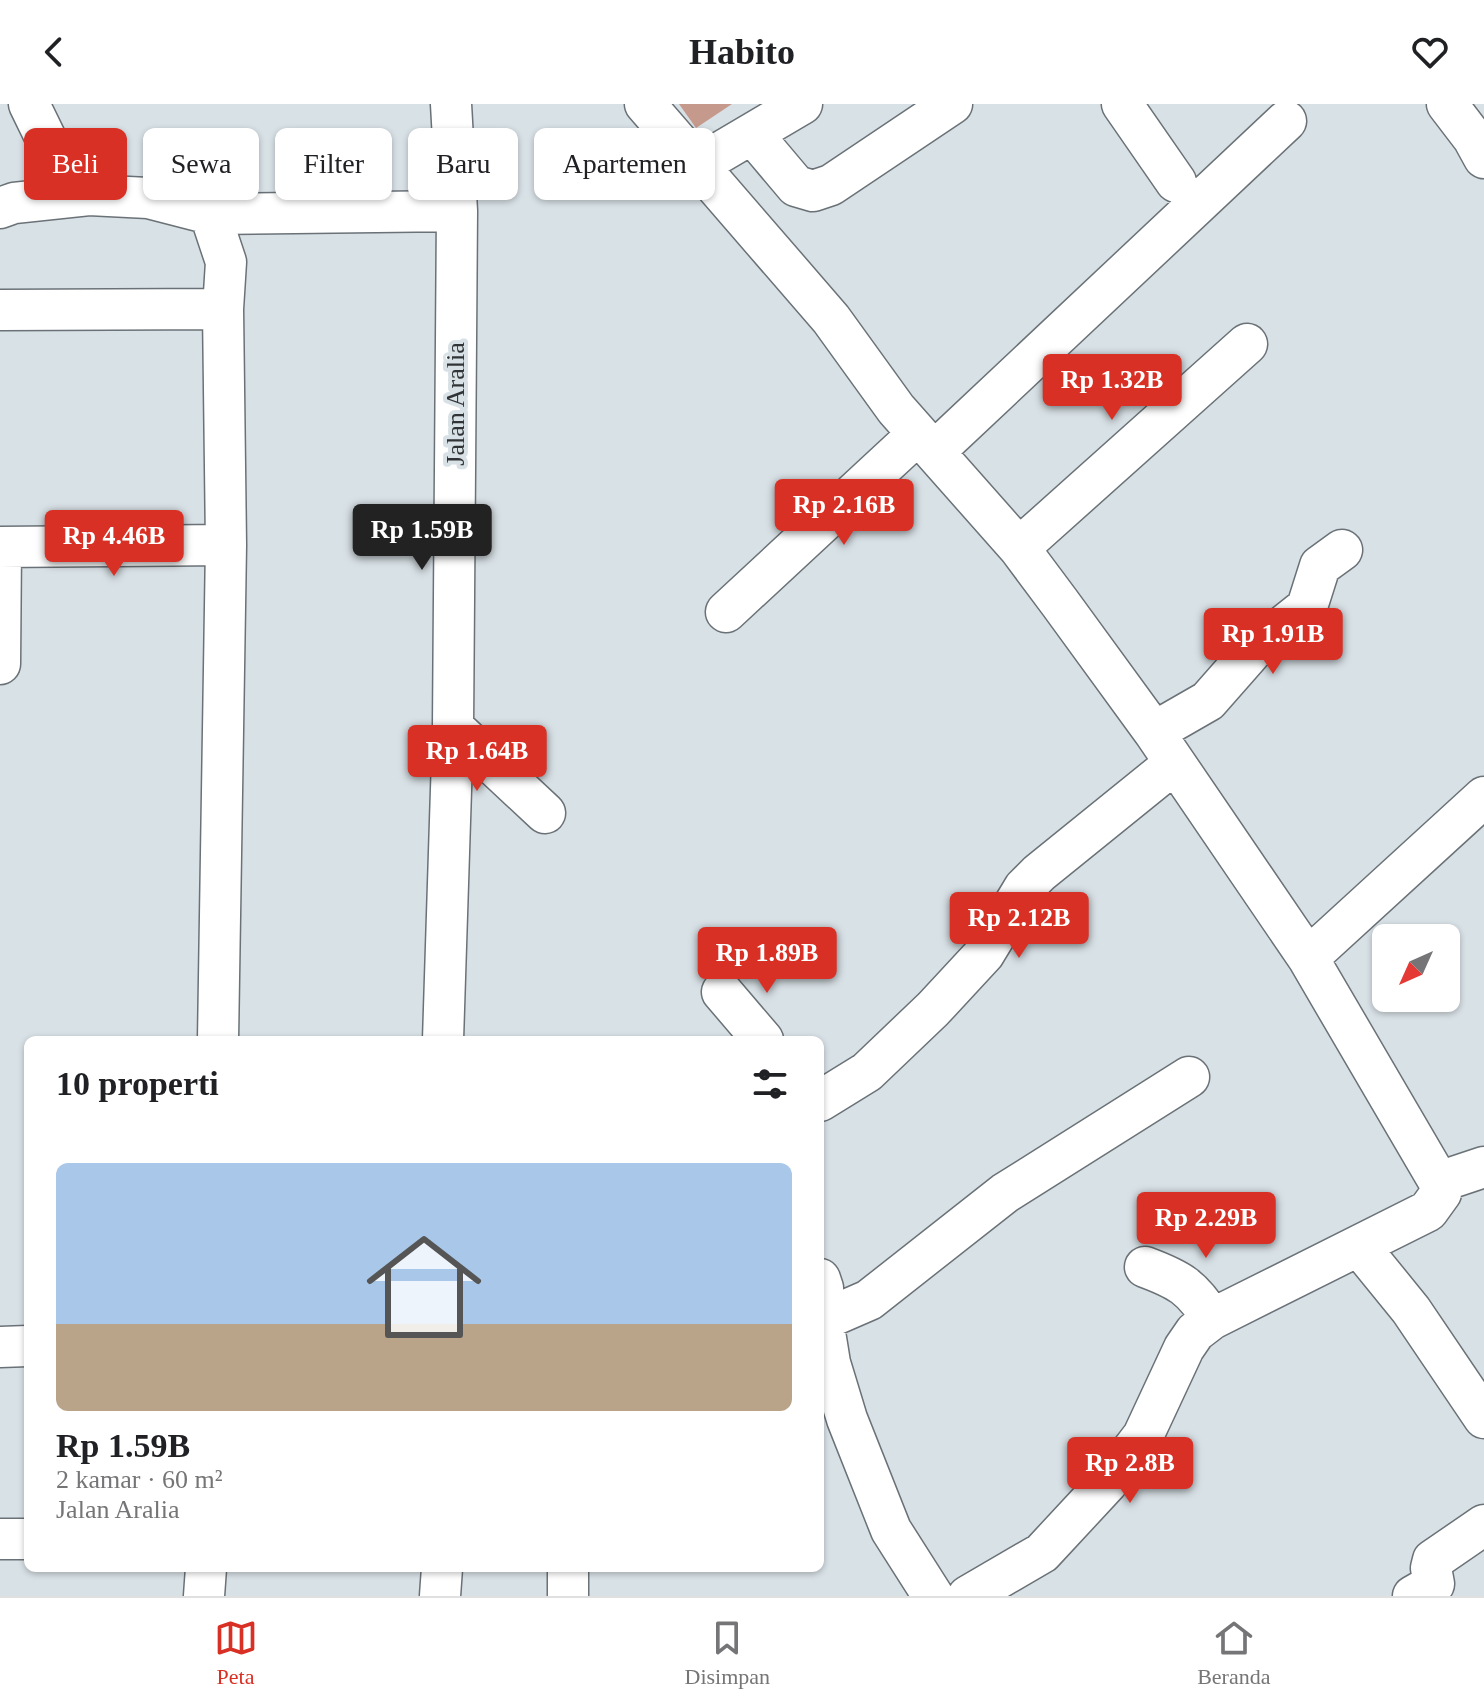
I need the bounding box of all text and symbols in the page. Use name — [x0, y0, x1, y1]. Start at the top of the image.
icon: back — [32, 30, 76, 74]
icon: heart — [1408, 30, 1452, 74]
text: Habito — [689, 32, 795, 72]
chip: Beli — [24, 128, 127, 200]
chip: Sewa — [143, 128, 259, 200]
chip: Filter — [275, 128, 392, 200]
chip: Baru — [408, 128, 518, 200]
chip: Apartemen — [534, 128, 715, 200]
street label: Jalan Aralia — [441, 342, 470, 466]
pin: Rp 1.32B — [1029, 354, 1195, 422]
text: Rp 1.32B — [1061, 365, 1163, 394]
pin: Rp 2.16B — [761, 479, 927, 547]
text: Rp 2.16B — [793, 490, 895, 519]
pin: Rp 1.59B — [339, 504, 505, 572]
pin: Rp 4.46B — [31, 510, 197, 578]
text: Rp 1.59B — [371, 515, 473, 544]
text: Rp 4.46B — [63, 521, 165, 550]
pin: Rp 1.91B — [1190, 608, 1356, 676]
text: Rp 1.91B — [1222, 619, 1324, 648]
pin: Rp 1.64B — [394, 725, 560, 793]
text: Rp 1.64B — [426, 736, 528, 765]
pin: Rp 2.12B — [936, 892, 1102, 960]
text: Rp 2.12B — [968, 903, 1070, 932]
north arrow — [1372, 924, 1460, 1012]
map controls — [1372, 924, 1460, 1012]
pin: Rp 1.89B — [684, 927, 850, 995]
text: Rp 1.89B — [716, 938, 818, 967]
icon: filters — [748, 1062, 792, 1106]
text: 10 properti — [56, 1065, 219, 1102]
pin: Rp 2.29B — [1123, 1192, 1289, 1260]
text: Rp 2.29B — [1155, 1203, 1257, 1232]
icon: home — [352, 1215, 496, 1359]
text: Rp 1.59B — [56, 1427, 190, 1464]
pin: Rp 2.8B — [1056, 1437, 1204, 1505]
text: Rp 2.8B — [1085, 1448, 1175, 1477]
text: 2 kamar · 60 m² — [56, 1465, 223, 1494]
text: Jalan Aralia — [56, 1495, 179, 1524]
tab: Peta — [214, 1616, 258, 1690]
tab: Disimpan — [685, 1616, 770, 1690]
tab: Beranda — [1197, 1616, 1270, 1690]

